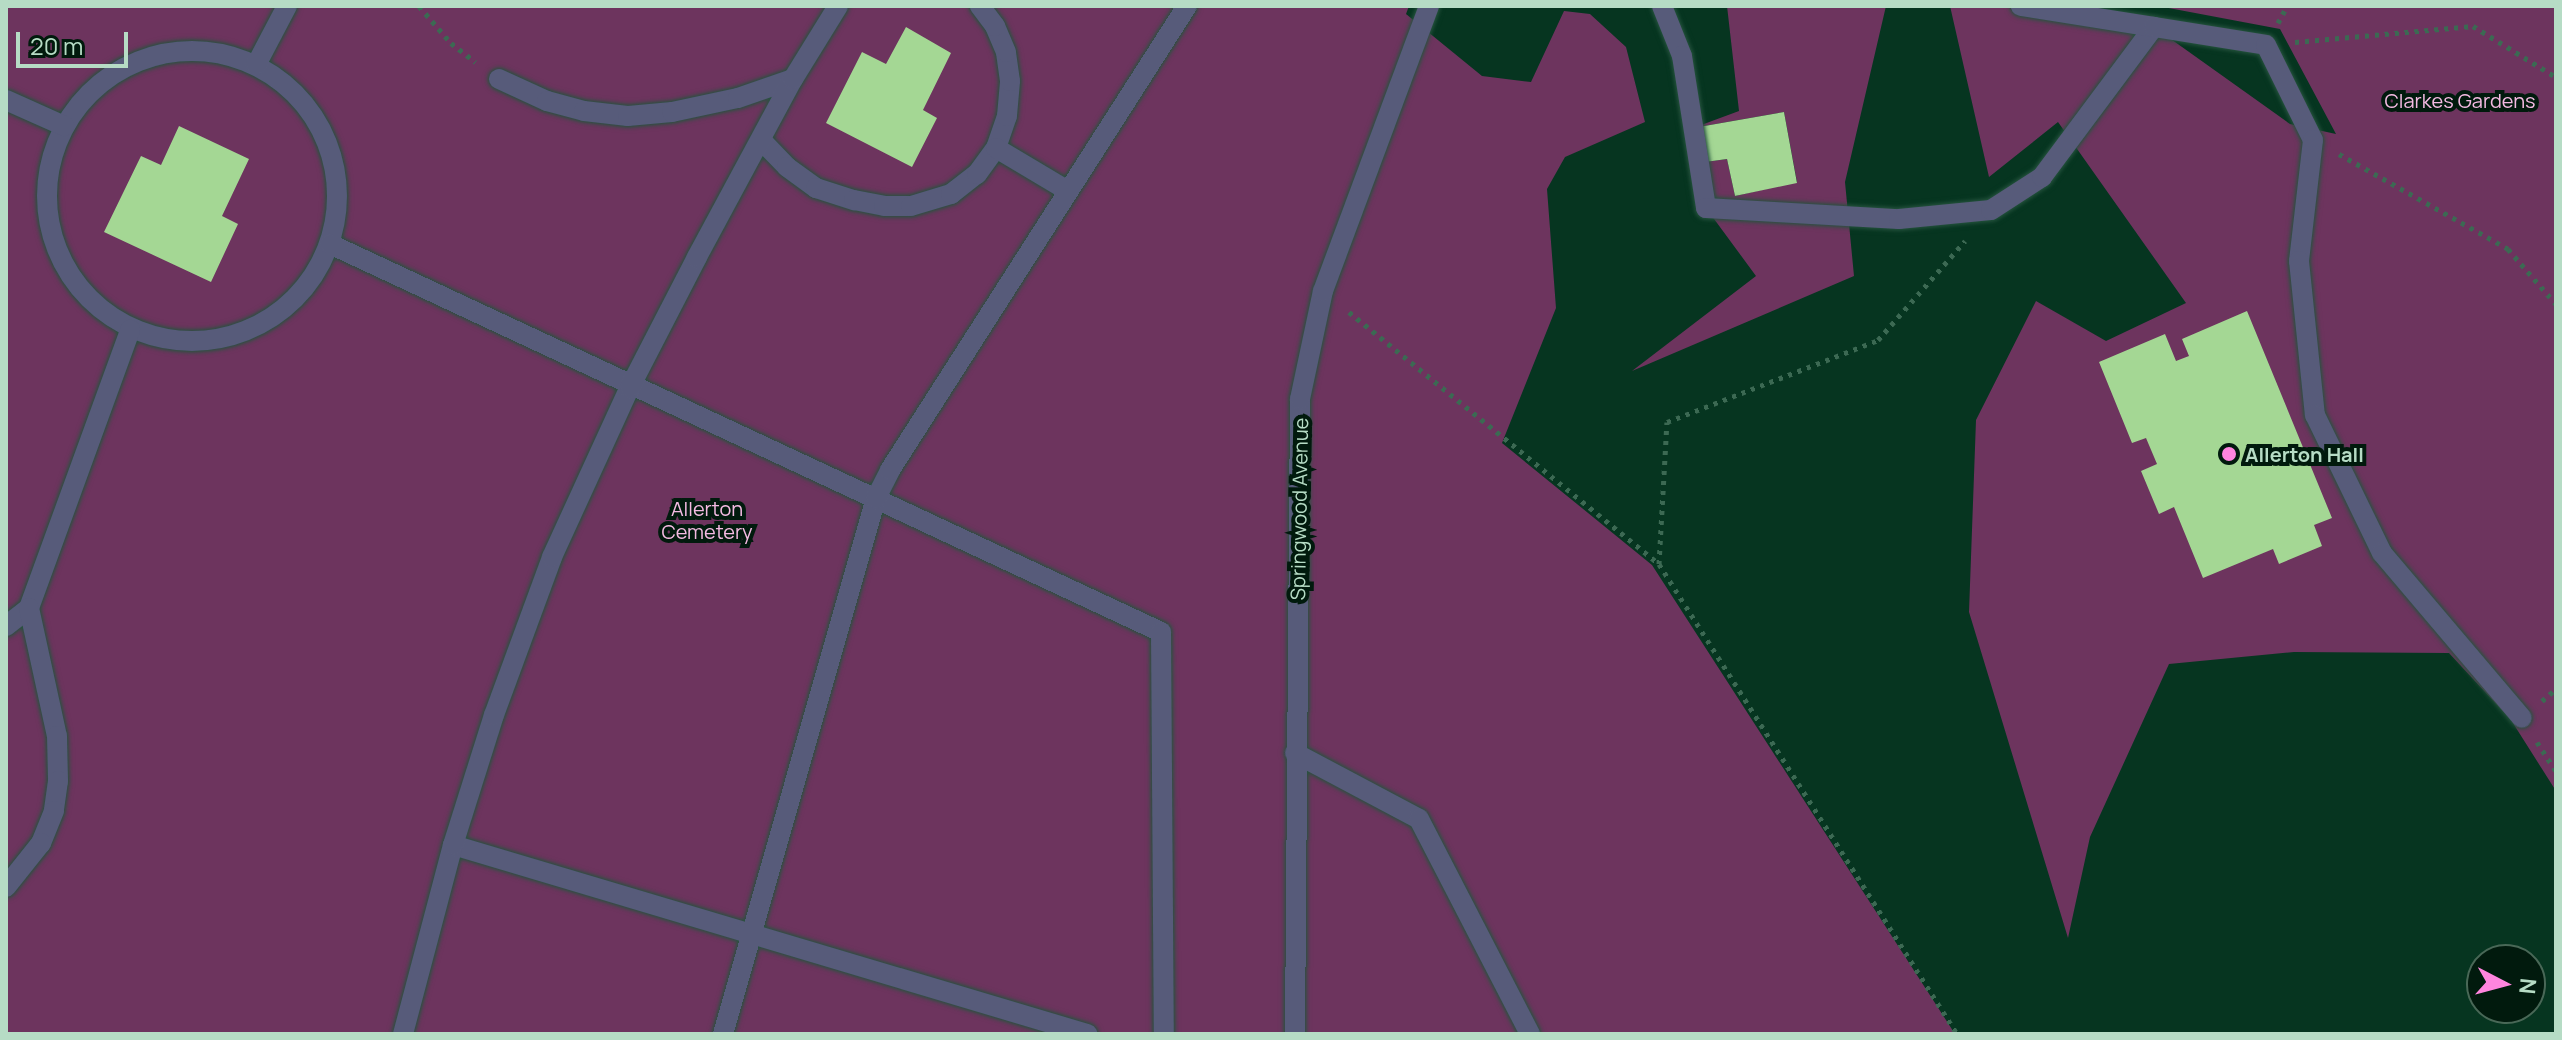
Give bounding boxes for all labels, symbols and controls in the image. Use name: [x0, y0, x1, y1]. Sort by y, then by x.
scale bar: [20, 16, 132, 66]
text: 20 m: [30, 29, 83, 62]
park label: Clarkes Gardens: [2384, 88, 2536, 112]
street label: Springwood Avenue: [1285, 417, 1313, 601]
place label: Allerton Hall: [2245, 442, 2364, 466]
marker: Allerton Hall: [2220, 445, 2238, 463]
park label: Allerton Cemetery: [661, 496, 753, 543]
north arrow: [2466, 944, 2546, 1024]
text: N: [2512, 977, 2544, 996]

